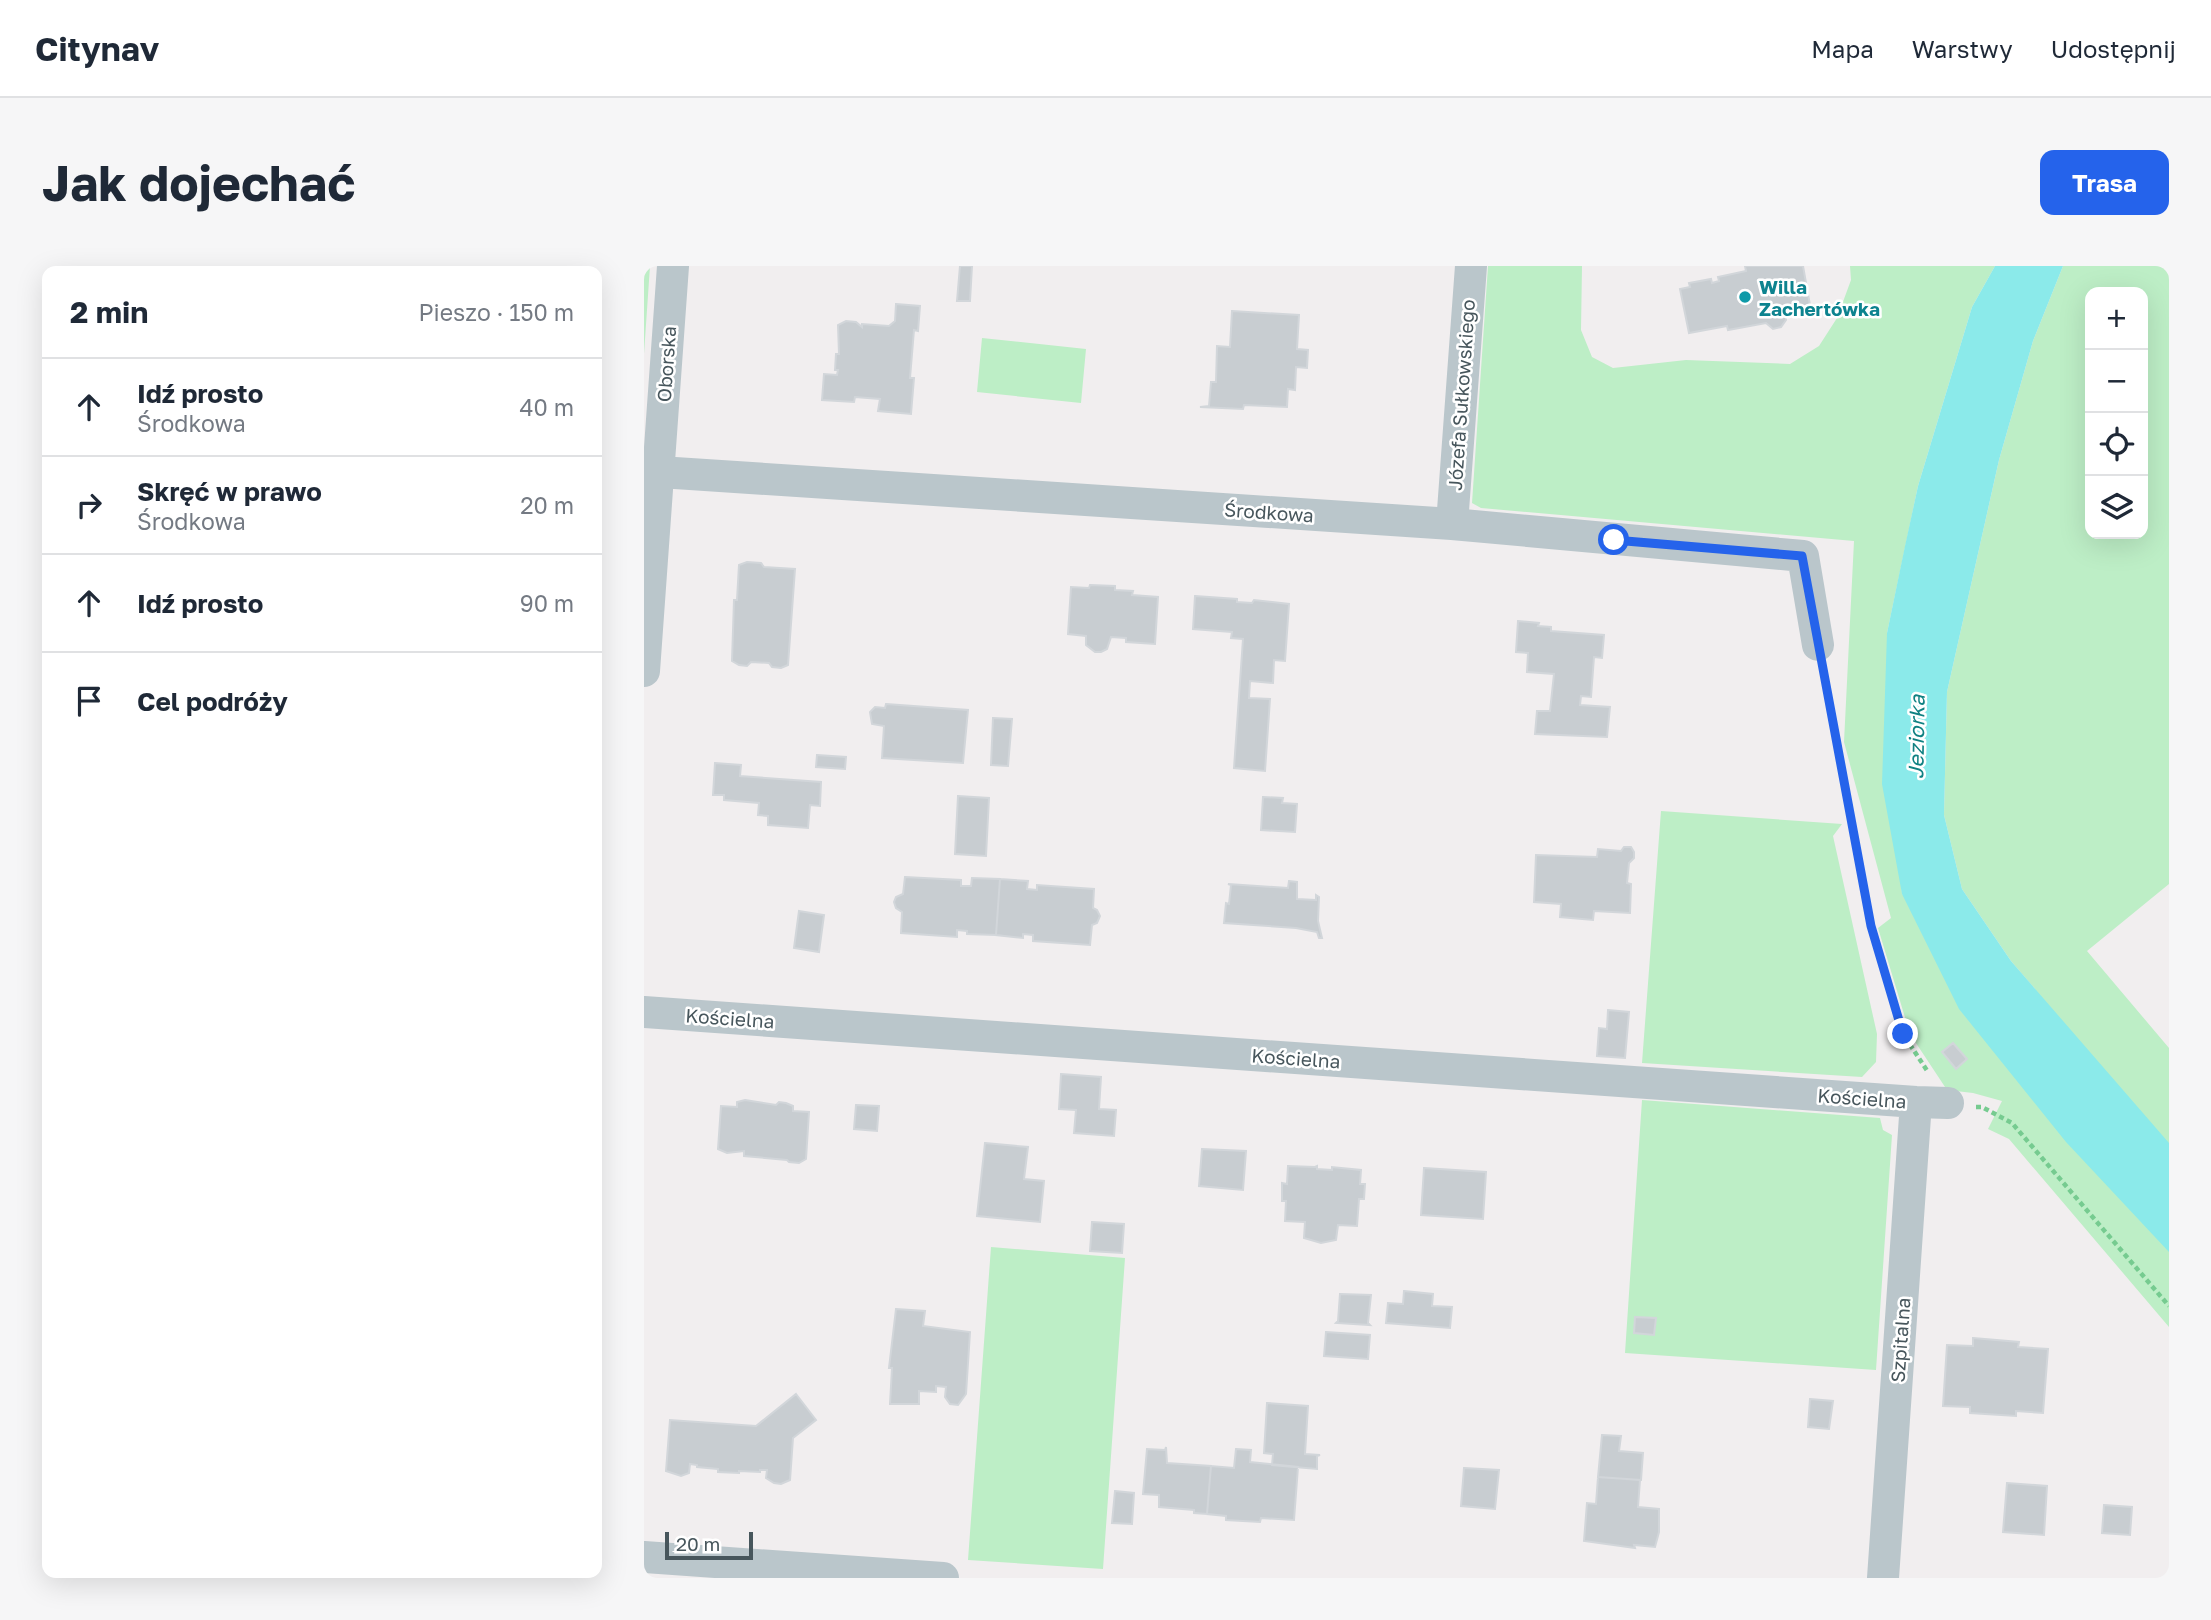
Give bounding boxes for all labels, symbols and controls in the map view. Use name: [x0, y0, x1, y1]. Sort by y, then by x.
text: Citynav: [35, 29, 159, 68]
text: Mapa: [1811, 34, 1874, 63]
text: Warstwy: [1912, 34, 2013, 63]
text: Udostępnij: [2051, 34, 2176, 63]
button: Trasa: [2040, 150, 2169, 215]
text: Jak dojechać: [42, 153, 355, 212]
place label: Willa Zachertówka: [1759, 275, 1880, 320]
map controls: [2085, 287, 2148, 539]
button: +: [2085, 287, 2148, 350]
marker: Willa Zachertówka: [1737, 289, 1753, 305]
text: 2 min: [70, 294, 148, 330]
text: Pieszo · 150 m: [418, 298, 574, 326]
street label: Józefa Sułkowskiego: [1443, 299, 1479, 491]
street label: Oborska: [652, 325, 680, 403]
button: −: [2085, 350, 2148, 413]
text: Idź prosto: [137, 378, 263, 409]
icon: ahead: [70, 388, 108, 426]
text: 40 m: [520, 393, 574, 421]
text: Środkowa: [137, 409, 246, 437]
button: locate: [2085, 413, 2148, 476]
text: Skręć w prawo: [137, 476, 322, 507]
button: layers: [2085, 476, 2148, 539]
icon: right: [70, 486, 108, 524]
text: 20 m: [520, 491, 574, 519]
street label: Środkowa: [1223, 497, 1315, 527]
text: Środkowa: [137, 507, 246, 535]
route start: [1598, 524, 1629, 555]
icon: ahead: [70, 584, 108, 622]
text: Idź prosto: [137, 588, 263, 619]
text: 90 m: [520, 589, 574, 617]
icon: arrive: [70, 682, 108, 720]
text: Cel podróży: [137, 686, 288, 717]
water label: Jeziorka: [1902, 693, 1930, 779]
street label: Kościelna: [685, 1003, 775, 1033]
route end: [1887, 1018, 1918, 1049]
street label: Kościelna: [1251, 1043, 1341, 1073]
street label: Kościelna: [1817, 1083, 1907, 1113]
street label: Szpitalna: [1886, 1297, 1914, 1383]
scale bar: [665, 1529, 752, 1561]
text: 20 m: [676, 1532, 720, 1555]

